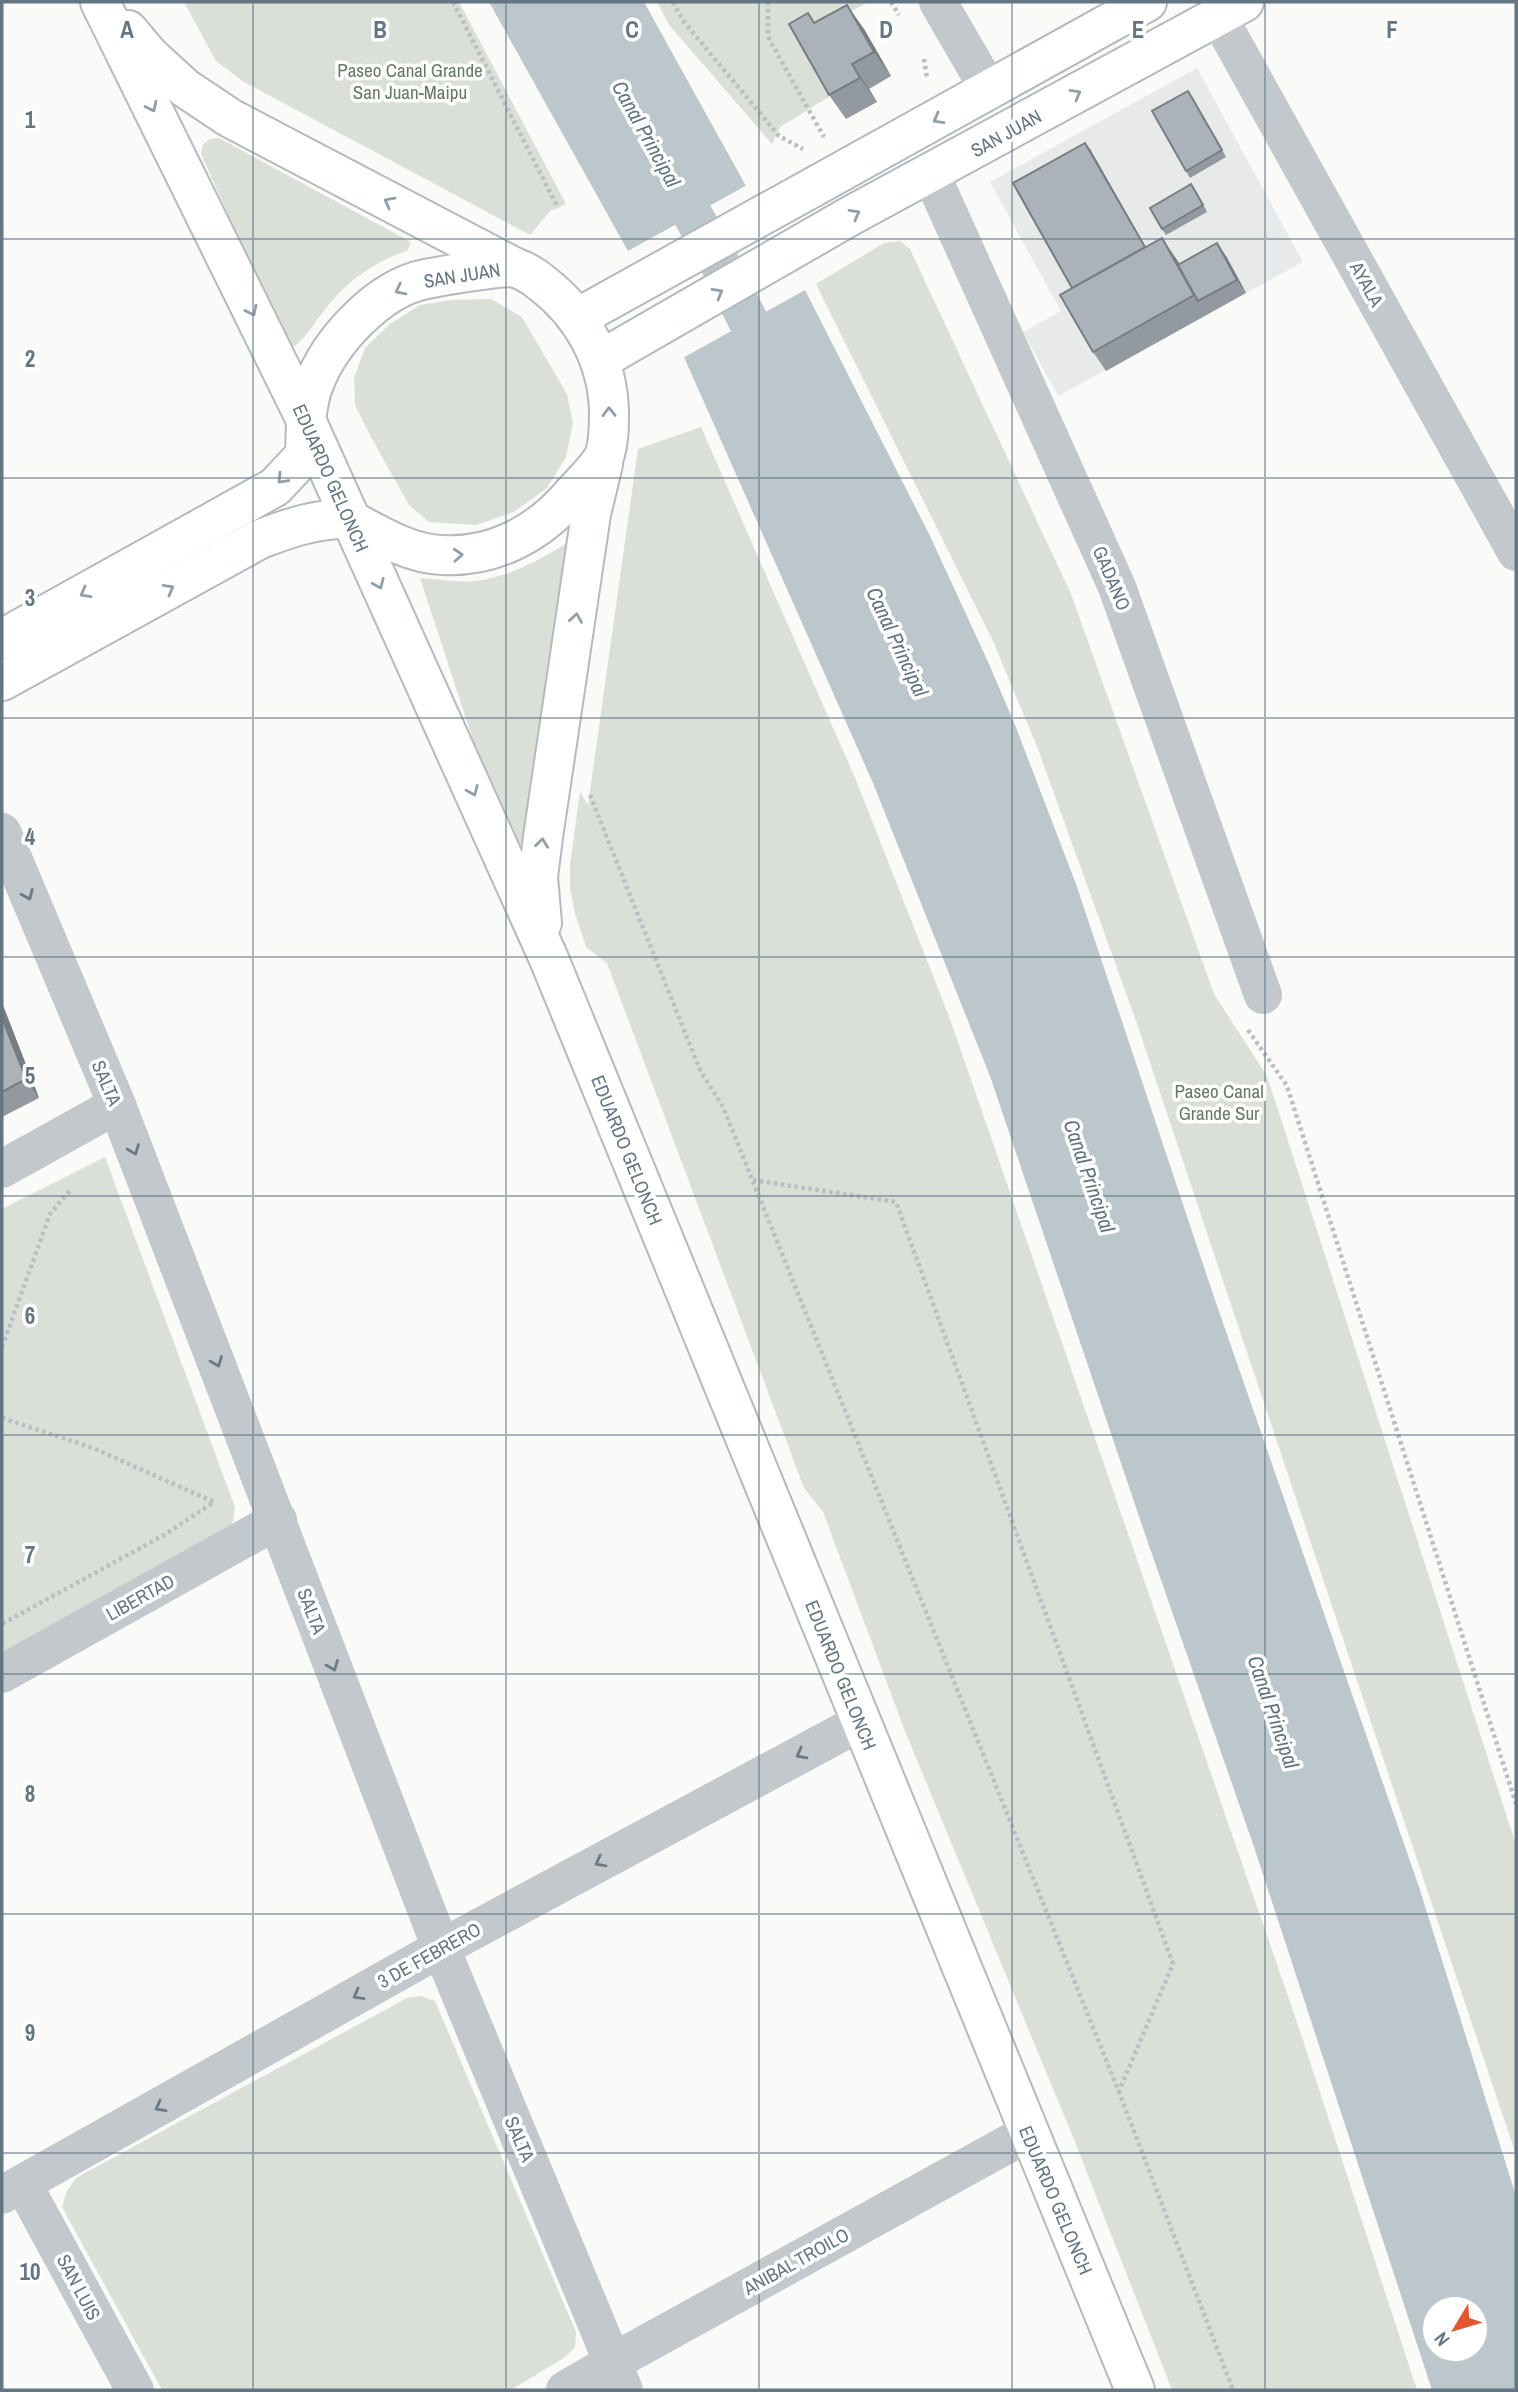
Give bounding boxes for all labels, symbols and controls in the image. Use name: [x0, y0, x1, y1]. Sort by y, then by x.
text: A: [120, 14, 134, 45]
text: B: [373, 14, 387, 45]
text: C: [625, 14, 639, 45]
text: D: [879, 14, 893, 45]
text: E: [1132, 14, 1144, 45]
text: F: [1386, 14, 1398, 45]
park label: Paseo Canal Grande San Juan-Maipu: [337, 57, 483, 105]
water label: Canal Principal: [605, 75, 688, 193]
one-way arrow: [1069, 89, 1082, 102]
one-way arrow: [144, 100, 158, 112]
street label: SAN JUAN: [966, 103, 1046, 163]
text: 1: [25, 104, 36, 135]
one-way arrow: [933, 111, 945, 124]
one-way arrow: [383, 196, 396, 210]
one-way arrow: [848, 209, 860, 222]
street label: SAN JUAN: [422, 256, 502, 294]
street label: AYALA: [1344, 256, 1390, 312]
one-way arrow: [394, 282, 407, 295]
one-way arrow: [710, 288, 723, 301]
one-way arrow: [244, 304, 258, 316]
text: 2: [25, 343, 35, 374]
street label: EDUARDO GELONCH: [287, 400, 375, 556]
one-way arrow: [601, 407, 616, 418]
one-way arrow: [277, 471, 290, 484]
street label: GADANO: [1087, 542, 1137, 614]
one-way arrow: [453, 547, 464, 562]
one-way arrow: [371, 577, 385, 589]
text: 3: [25, 582, 35, 613]
water label: Canal Principal: [859, 582, 936, 702]
one-way arrow: [161, 584, 174, 597]
one-way arrow: [80, 585, 92, 598]
one-way arrow: [568, 612, 583, 624]
one-way arrow: [465, 784, 479, 797]
text: 4: [25, 821, 36, 852]
one-way arrow: [535, 837, 550, 849]
one-way arrow: [20, 888, 34, 900]
street label: SALTA: [86, 1056, 128, 1110]
text: 5: [25, 1060, 35, 1091]
street label: EDUARDO GELONCH: [585, 1071, 669, 1229]
park label: Paseo Canal Grande Sur: [1174, 1078, 1264, 1126]
water label: Canal Principal: [1057, 1115, 1123, 1237]
one-way arrow: [126, 1144, 140, 1156]
text: 6: [25, 1300, 35, 1331]
one-way arrow: [208, 1356, 222, 1368]
text: 7: [25, 1539, 35, 1570]
street label: LIBERTAD: [101, 1567, 179, 1627]
street label: SALTA: [291, 1584, 333, 1638]
street label: EDUARDO GELONCH: [799, 1596, 883, 1754]
water label: Canal Principal: [1241, 1651, 1307, 1773]
one-way arrow: [325, 1660, 339, 1672]
one-way arrow: [795, 1746, 808, 1759]
text: 8: [25, 1778, 35, 1809]
one-way arrow: [595, 1854, 607, 1867]
street label: 3 DE FEBRERO: [373, 1916, 485, 1994]
one-way arrow: [352, 1987, 365, 2000]
text: 9: [25, 2017, 35, 2048]
one-way arrow: [154, 2099, 167, 2112]
street label: SALTA: [499, 2112, 541, 2166]
street label: EDUARDO GELONCH: [1013, 2122, 1099, 2278]
street label: ANIBAL TROILO: [738, 2221, 853, 2301]
street label: SAN LUIS: [51, 2250, 107, 2324]
text: 10: [20, 2256, 40, 2287]
north arrow: [1420, 2294, 1490, 2364]
text: N: [1428, 2327, 1455, 2352]

